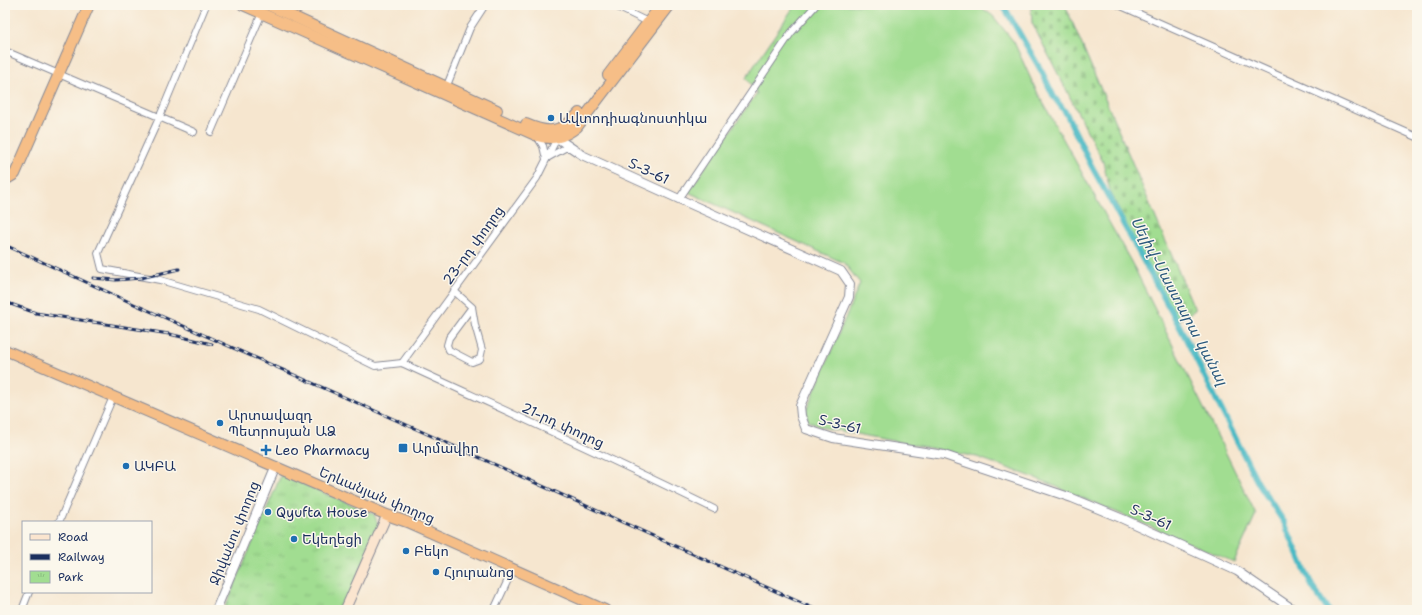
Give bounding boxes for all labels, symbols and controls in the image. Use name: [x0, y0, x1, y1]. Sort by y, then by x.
place label: Ավտոդիագնոստիկա: [559, 109, 707, 127]
marker: Ավտոդիագնոստիկա: [546, 113, 556, 123]
street label: Տ-3-61: [626, 154, 672, 188]
street label: 23-րդ փողոց: [438, 202, 508, 288]
water label: Սելիվ֊Մաստարա կանալ: [1126, 213, 1232, 390]
street label: 21-րդ փողոց: [519, 398, 607, 452]
place label: Արտավազդ Պետրոսյան ԱՁ: [228, 406, 336, 440]
street label: Տ-3-61: [817, 410, 863, 438]
marker: Արտավազդ Պետրոսյան ԱՁ: [215, 418, 225, 428]
place label: Արմավիր: [412, 439, 479, 457]
place label: Leo Pharmacy: [275, 441, 370, 459]
marker: Արմավիր: [397, 442, 409, 454]
marker: Leo Pharmacy: [260, 444, 272, 456]
place label: ԱԿԲԱ: [134, 457, 176, 475]
marker: ԱԿԲԱ: [121, 461, 131, 471]
street label: Երևանյան փողոց: [316, 462, 438, 528]
street label: Ջիվանու փողոց: [205, 478, 263, 588]
street label: Տ-3-61: [1128, 500, 1174, 534]
place label: Qyufta House: [276, 503, 368, 521]
marker: Qyufta House: [263, 507, 273, 517]
legend: [22, 521, 152, 593]
text: Road: [58, 529, 89, 545]
place label: Եկեղեցի: [302, 530, 362, 548]
marker: Եկեղեցի: [289, 534, 299, 544]
place label: Բեկո: [414, 542, 449, 560]
marker: Բեկո: [401, 546, 411, 556]
text: Railway: [58, 549, 105, 565]
place label: Հյուրանոց: [444, 563, 514, 581]
marker: Հյուրանոց: [431, 567, 441, 577]
text: Park: [58, 569, 84, 585]

